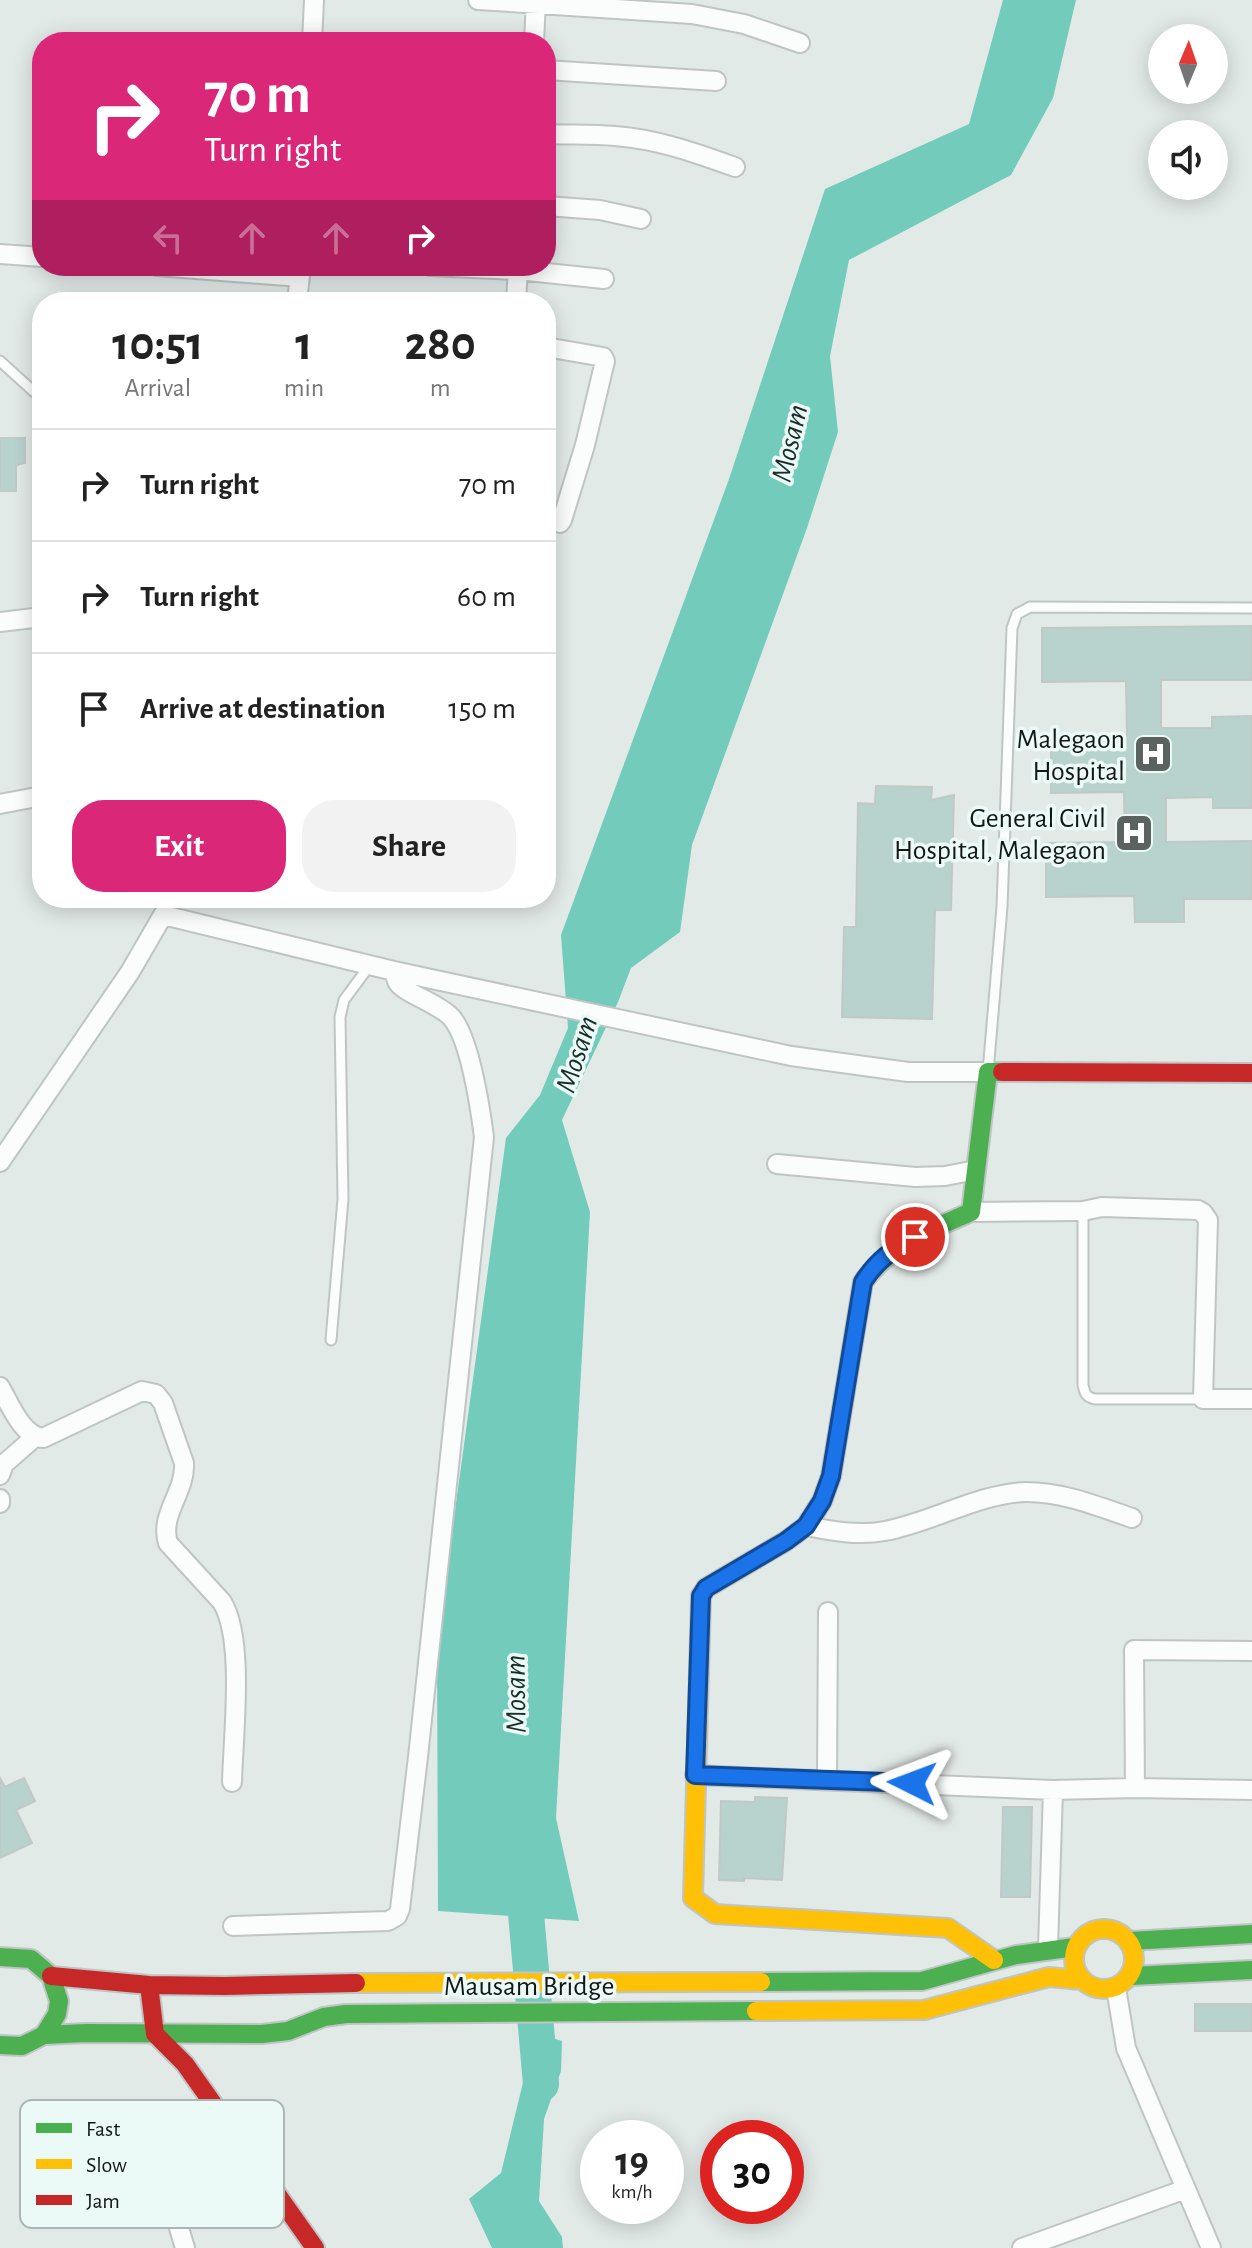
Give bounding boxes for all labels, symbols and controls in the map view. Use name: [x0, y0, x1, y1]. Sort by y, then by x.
north arrow: [1148, 24, 1228, 104]
map controls: [1148, 24, 1228, 200]
icon: right: [72, 64, 176, 168]
text: 70 m: [204, 67, 311, 123]
button: sound: [1148, 120, 1228, 200]
text: Turn right: [204, 132, 341, 168]
icon: left: [146, 216, 190, 260]
icon: ahead: [230, 216, 274, 260]
icon: ahead: [314, 216, 358, 260]
icon: right: [398, 216, 442, 260]
text: 10:51: [112, 321, 204, 369]
text: 1: [295, 321, 313, 369]
text: 280: [404, 321, 476, 369]
text: Arrival: [124, 375, 191, 401]
text: min: [284, 375, 324, 401]
text: m: [430, 375, 451, 401]
water label: Mosam: [767, 402, 813, 485]
icon: right: [72, 463, 116, 507]
text: Turn right: [140, 470, 259, 500]
text: 70 m: [459, 470, 516, 500]
icon: right: [72, 575, 116, 619]
text: Turn right: [140, 582, 259, 612]
text: 60 m: [457, 582, 516, 612]
icon: arrive: [72, 687, 116, 731]
text: Arrive at destination: [140, 694, 386, 724]
text: 150 m: [448, 694, 516, 724]
place label: Malegaon Hospital: [1017, 726, 1125, 786]
hospital icon: Malegaon Hospital: [1132, 733, 1174, 775]
button: Exit: [72, 800, 286, 892]
button: Share: [302, 800, 516, 892]
place label: General Civil Hospital, Malegaon: [894, 805, 1106, 865]
hospital icon: General Civil Hospital, Malegaon: [1113, 812, 1155, 854]
water label: Mosam: [551, 1012, 603, 1096]
pin: [881, 1203, 949, 1271]
icon: arrive: [893, 1215, 937, 1259]
water label: Mosam: [500, 1654, 532, 1733]
position arrow: [870, 1741, 954, 1825]
street label: Mausam Bridge: [444, 1973, 614, 2001]
legend: [20, 2100, 284, 2228]
text: Fast: [86, 2118, 120, 2140]
speed limit sign: 30: [700, 2120, 804, 2224]
text: 19: [615, 2142, 649, 2182]
text: Slow: [86, 2154, 127, 2176]
text: km/h: [611, 2182, 653, 2202]
text: Jam: [86, 2190, 120, 2212]

